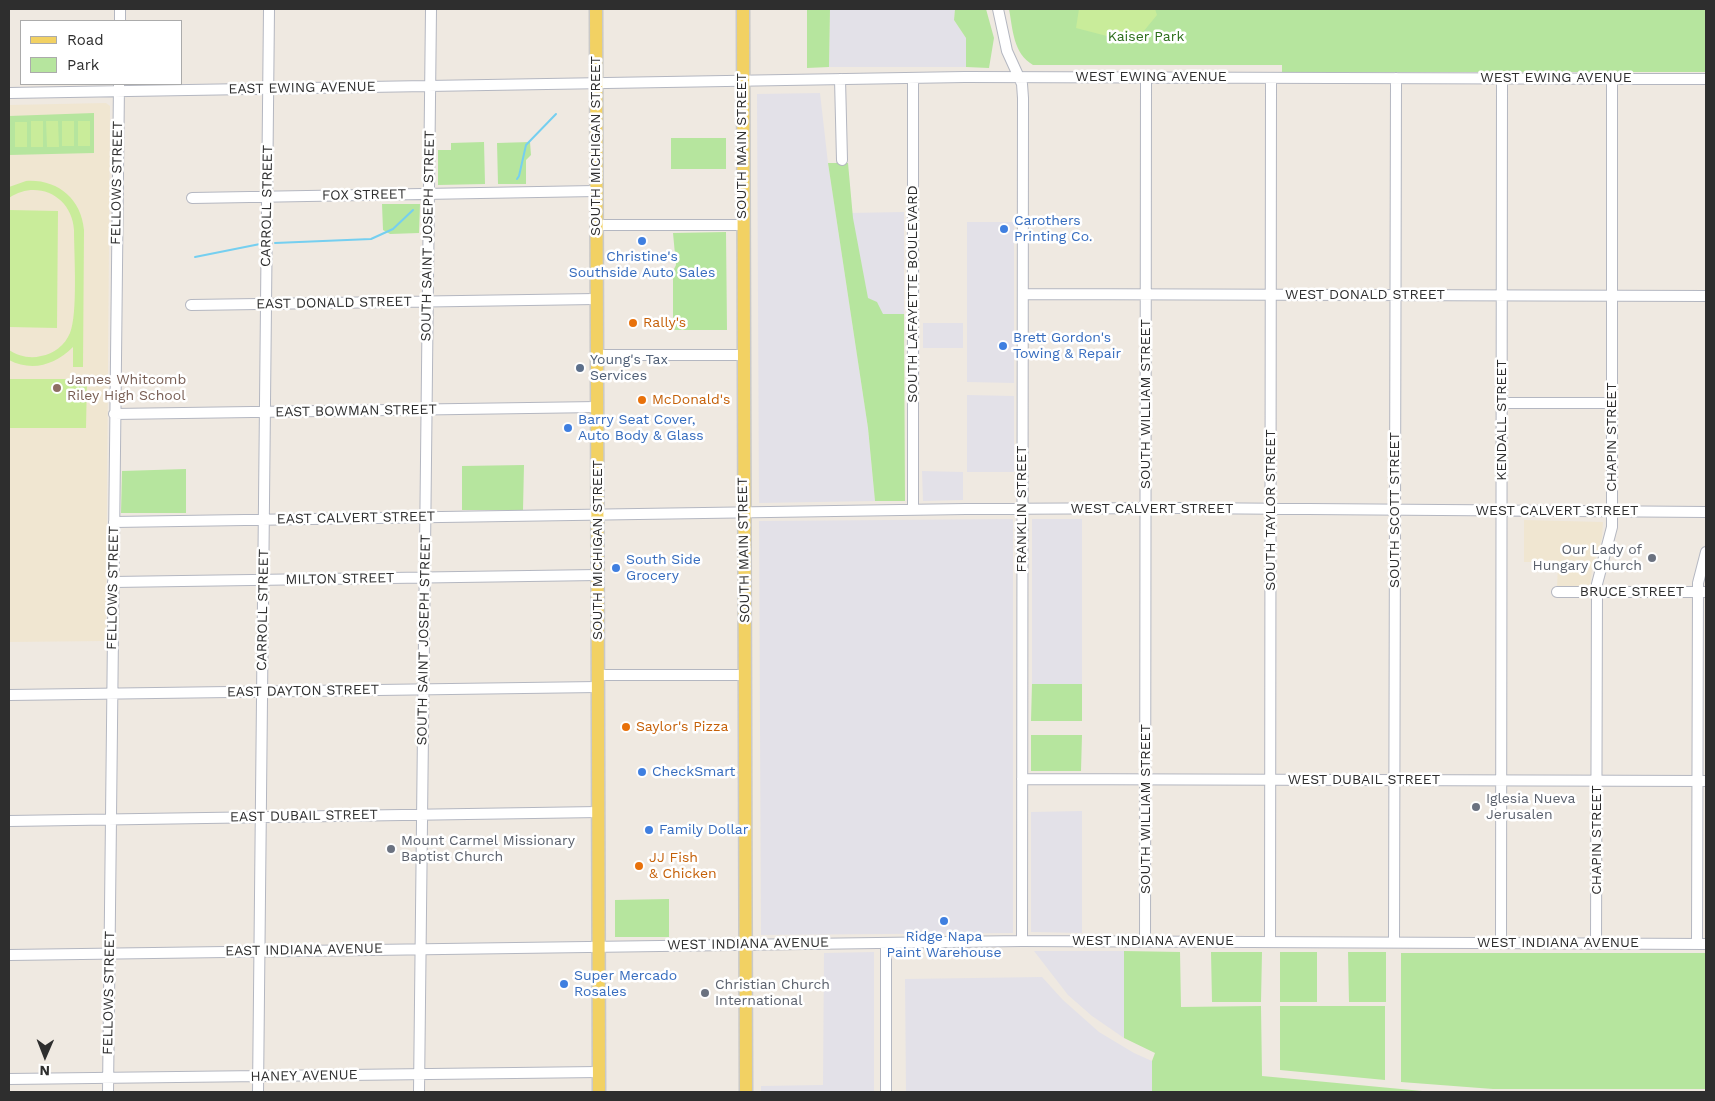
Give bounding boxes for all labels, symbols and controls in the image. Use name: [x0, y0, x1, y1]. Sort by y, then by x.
legend: [20, 20, 182, 85]
park label: Kaiser Park: [1108, 29, 1184, 45]
text: Road: [67, 31, 104, 49]
text: Park: [67, 56, 99, 74]
street label: SOUTH MICHIGAN STREET: [588, 56, 604, 236]
street label: WEST EWING AVENUE: [1075, 69, 1227, 85]
street label: WEST EWING AVENUE: [1480, 70, 1632, 86]
street label: SOUTH MAIN STREET: [734, 73, 750, 219]
street label: EAST EWING AVENUE: [228, 78, 376, 98]
street label: FELLOWS STREET: [108, 121, 126, 245]
street label: SOUTH SAINT JOSEPH STREET: [418, 130, 438, 342]
street label: CARROLL STREET: [258, 145, 276, 267]
street label: SOUTH LAFAYETTE BOULEVARD: [905, 185, 921, 403]
street label: FOX STREET: [322, 186, 406, 204]
place label: Carothers Printing Co.: [1014, 213, 1092, 246]
marker: Carothers Printing Co.: [998, 223, 1010, 235]
marker: Christine's Southside Auto Sales: [636, 235, 648, 247]
place label: Christine's Southside Auto Sales: [569, 249, 715, 282]
street label: WEST DONALD STREET: [1285, 287, 1445, 303]
street label: EAST DONALD STREET: [256, 293, 412, 313]
place label: Rally's: [643, 315, 686, 331]
marker: Rally's: [627, 317, 639, 329]
street label: SOUTH WILLIAM STREET: [1138, 319, 1154, 489]
place label: Brett Gordon's Towing & Repair: [1013, 330, 1121, 362]
marker: Brett Gordon's Towing & Repair: [997, 340, 1009, 352]
place label: Young's Tax Services: [590, 352, 668, 384]
street label: KENDALL STREET: [1494, 359, 1510, 481]
marker: Young's Tax Services: [574, 362, 586, 374]
place label: James Whitcomb Riley High School: [67, 372, 186, 404]
marker: James Whitcomb Riley High School: [51, 382, 63, 394]
street label: CHAPIN STREET: [1604, 382, 1620, 492]
place label: McDonald's: [652, 392, 730, 408]
marker: McDonald's: [636, 394, 648, 406]
street label: EAST BOWMAN STREET: [275, 401, 437, 421]
place label: Barry Seat Cover, Auto Body & Glass: [578, 412, 704, 444]
marker: Barry Seat Cover, Auto Body & Glass: [562, 422, 574, 434]
street label: SOUTH TAYLOR STREET: [1263, 429, 1279, 591]
street label: SOUTH SCOTT STREET: [1387, 432, 1403, 588]
street label: FRANKLIN STREET: [1014, 446, 1030, 572]
street label: SOUTH MICHIGAN STREET: [590, 460, 606, 640]
street label: SOUTH MAIN STREET: [734, 477, 754, 623]
street label: WEST CALVERT STREET: [1071, 501, 1233, 517]
street label: WEST CALVERT STREET: [1476, 503, 1638, 519]
street label: EAST CALVERT STREET: [277, 508, 435, 528]
street label: FELLOWS STREET: [104, 526, 122, 650]
street label: SOUTH SAINT JOSEPH STREET: [414, 534, 434, 746]
place label: Our Lady of Hungary Church: [1533, 542, 1642, 574]
street label: CARROLL STREET: [254, 549, 272, 671]
place label: South Side Grocery: [626, 552, 701, 584]
marker: Our Lady of Hungary Church: [1646, 552, 1658, 564]
marker: South Side Grocery: [610, 562, 622, 574]
street label: MILTON STREET: [285, 570, 395, 588]
street label: BRUCE STREET: [1580, 584, 1684, 600]
street label: EAST DAYTON STREET: [227, 681, 379, 701]
place label: Saylor's Pizza: [636, 719, 728, 735]
marker: Saylor's Pizza: [620, 721, 632, 733]
street label: SOUTH WILLIAM STREET: [1138, 724, 1154, 894]
place label: CheckSmart: [652, 764, 735, 780]
marker: CheckSmart: [636, 766, 648, 778]
street label: WEST DUBAIL STREET: [1288, 772, 1440, 788]
street label: CHAPIN STREET: [1589, 785, 1605, 895]
place label: Iglesia Nueva Jerusalen: [1486, 791, 1575, 824]
marker: Iglesia Nueva Jerusalen: [1470, 801, 1482, 813]
street label: EAST DUBAIL STREET: [230, 806, 378, 826]
place label: Family Dollar: [659, 822, 748, 838]
marker: Family Dollar: [643, 824, 655, 836]
place label: Mount Carmel Missionary Baptist Church: [401, 833, 575, 866]
marker: Mount Carmel Missionary Baptist Church: [385, 843, 397, 855]
place label: JJ Fish & Chicken: [649, 850, 717, 882]
marker: JJ Fish & Chicken: [633, 860, 645, 872]
marker: Ridge Napa Paint Warehouse: [938, 915, 950, 927]
place label: Ridge Napa Paint Warehouse: [887, 929, 1001, 962]
street label: FELLOWS STREET: [100, 931, 118, 1055]
street label: WEST INDIANA AVENUE: [1072, 933, 1234, 949]
street label: WEST INDIANA AVENUE: [667, 934, 829, 954]
street label: WEST INDIANA AVENUE: [1477, 935, 1639, 951]
street label: EAST INDIANA AVENUE: [225, 940, 383, 960]
place label: Super Mercado Rosales: [574, 968, 677, 1000]
place label: Christian Church International: [715, 977, 830, 1010]
marker: Super Mercado Rosales: [558, 978, 570, 990]
marker: Christian Church International: [699, 987, 711, 999]
north arrow: [20, 1031, 70, 1081]
text: N: [39, 1063, 50, 1079]
street label: HANEY AVENUE: [250, 1067, 358, 1085]

